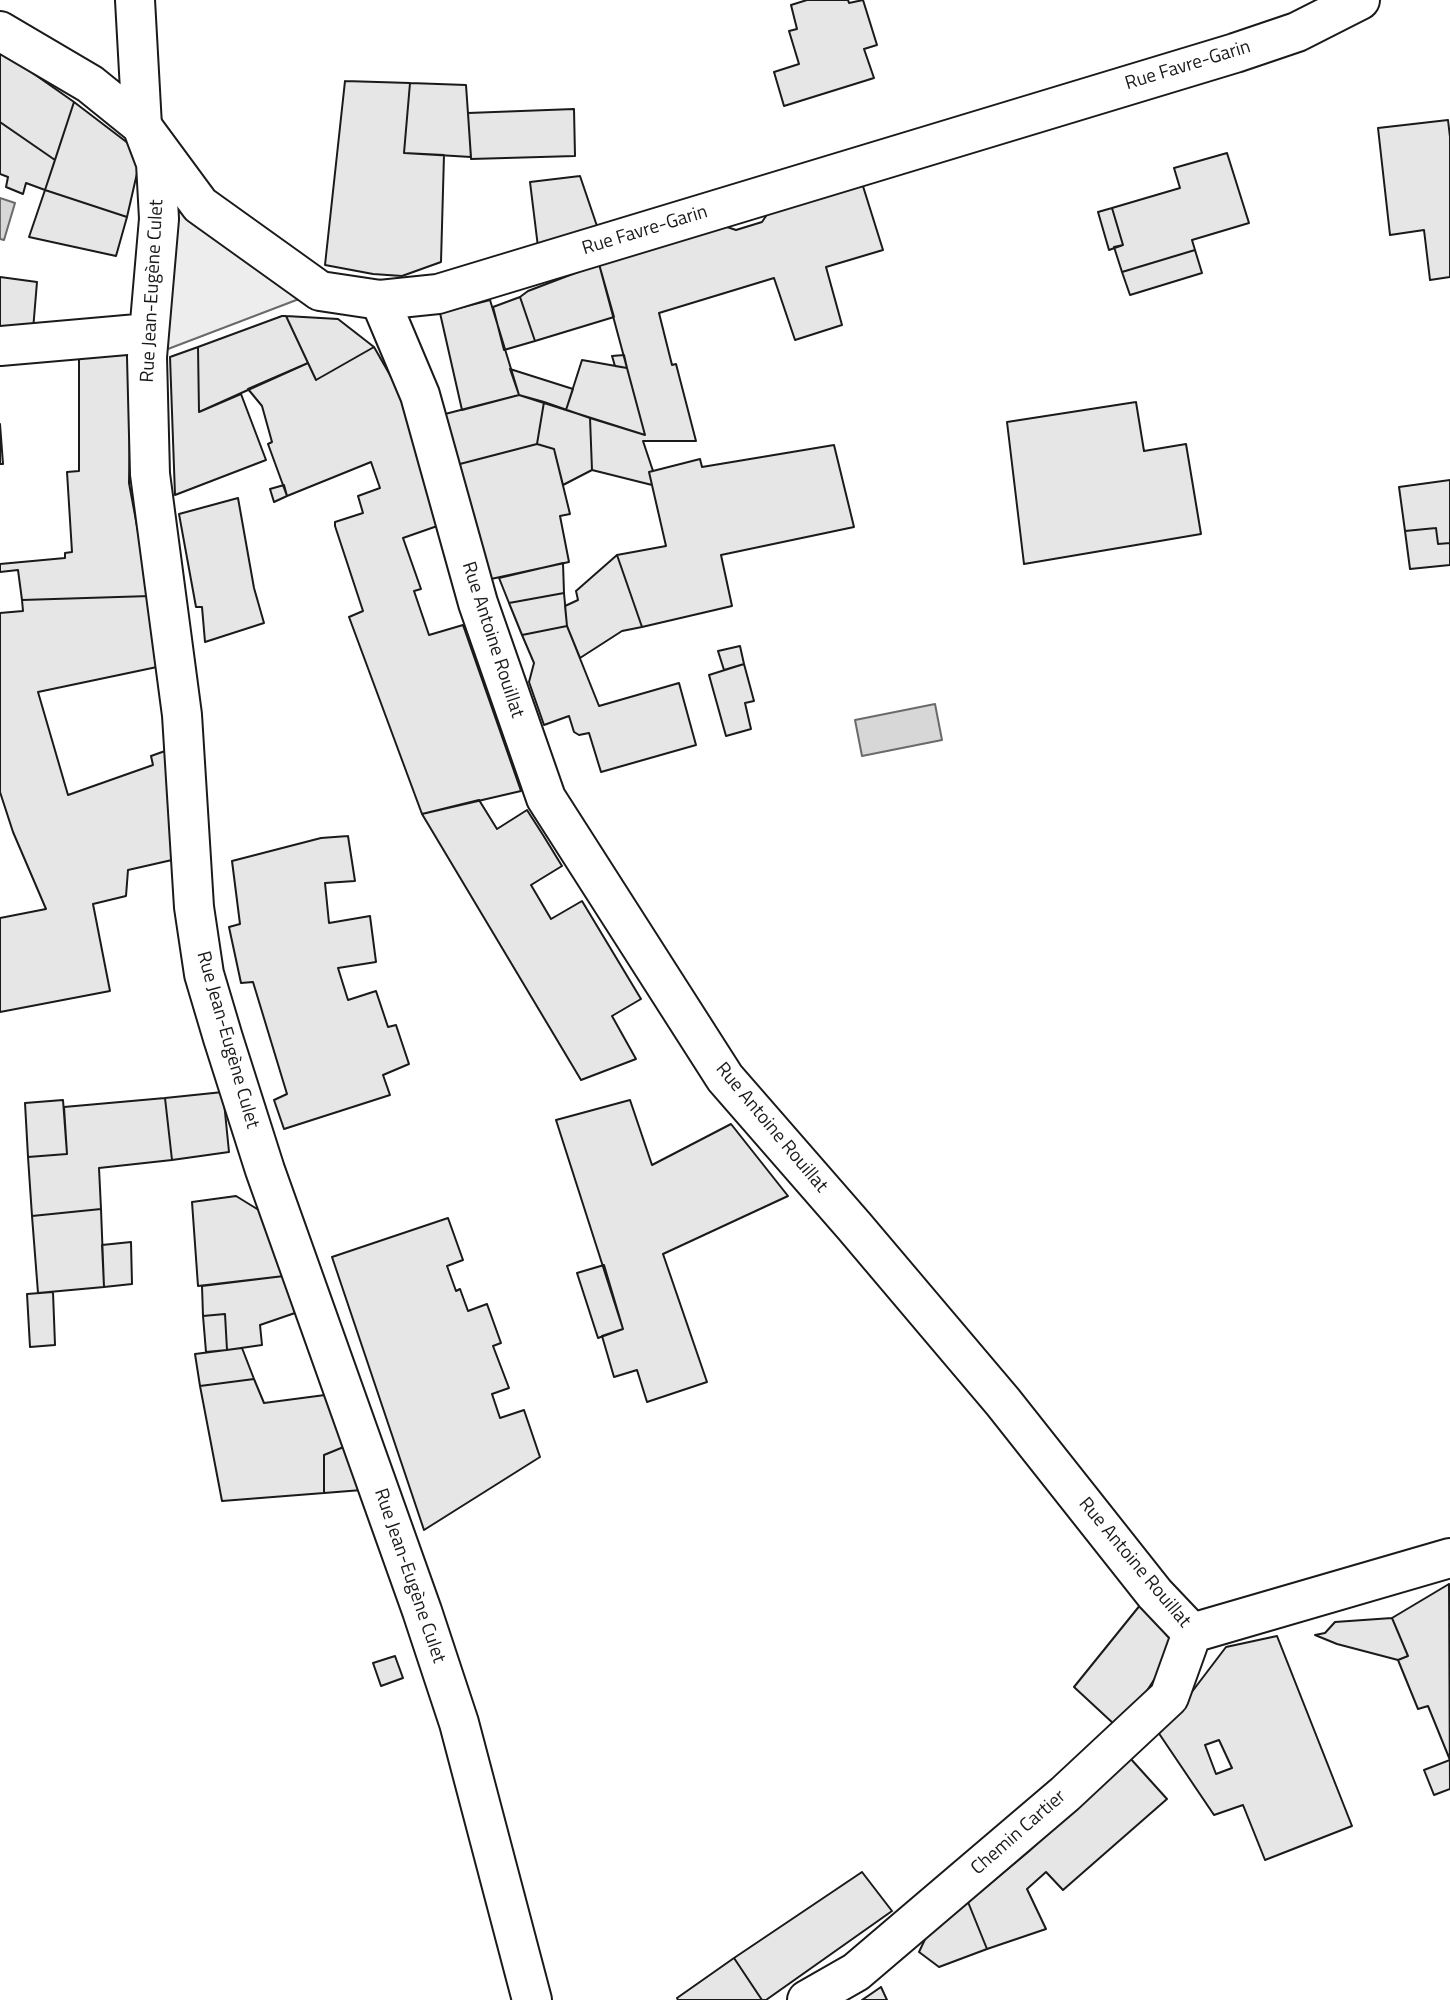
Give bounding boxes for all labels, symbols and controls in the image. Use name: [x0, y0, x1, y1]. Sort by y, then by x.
street label: Rue Favre-Garin: [1123, 36, 1253, 96]
street label: Rue Jean-Eugène Culet: [137, 199, 169, 383]
street label: Rue Favre-Garin: [580, 201, 710, 261]
street label: Rue Antoine Rouillat: [456, 559, 528, 721]
street label: Rue Jean-Eugène Culet: [191, 949, 263, 1131]
street label: Rue Antoine Rouillat: [710, 1058, 832, 1198]
street label: Rue Jean-Eugène Culet: [368, 1486, 450, 1666]
street label: Rue Antoine Rouillat: [1073, 1493, 1195, 1633]
street label: Chemin Cartier: [967, 1786, 1071, 1880]

